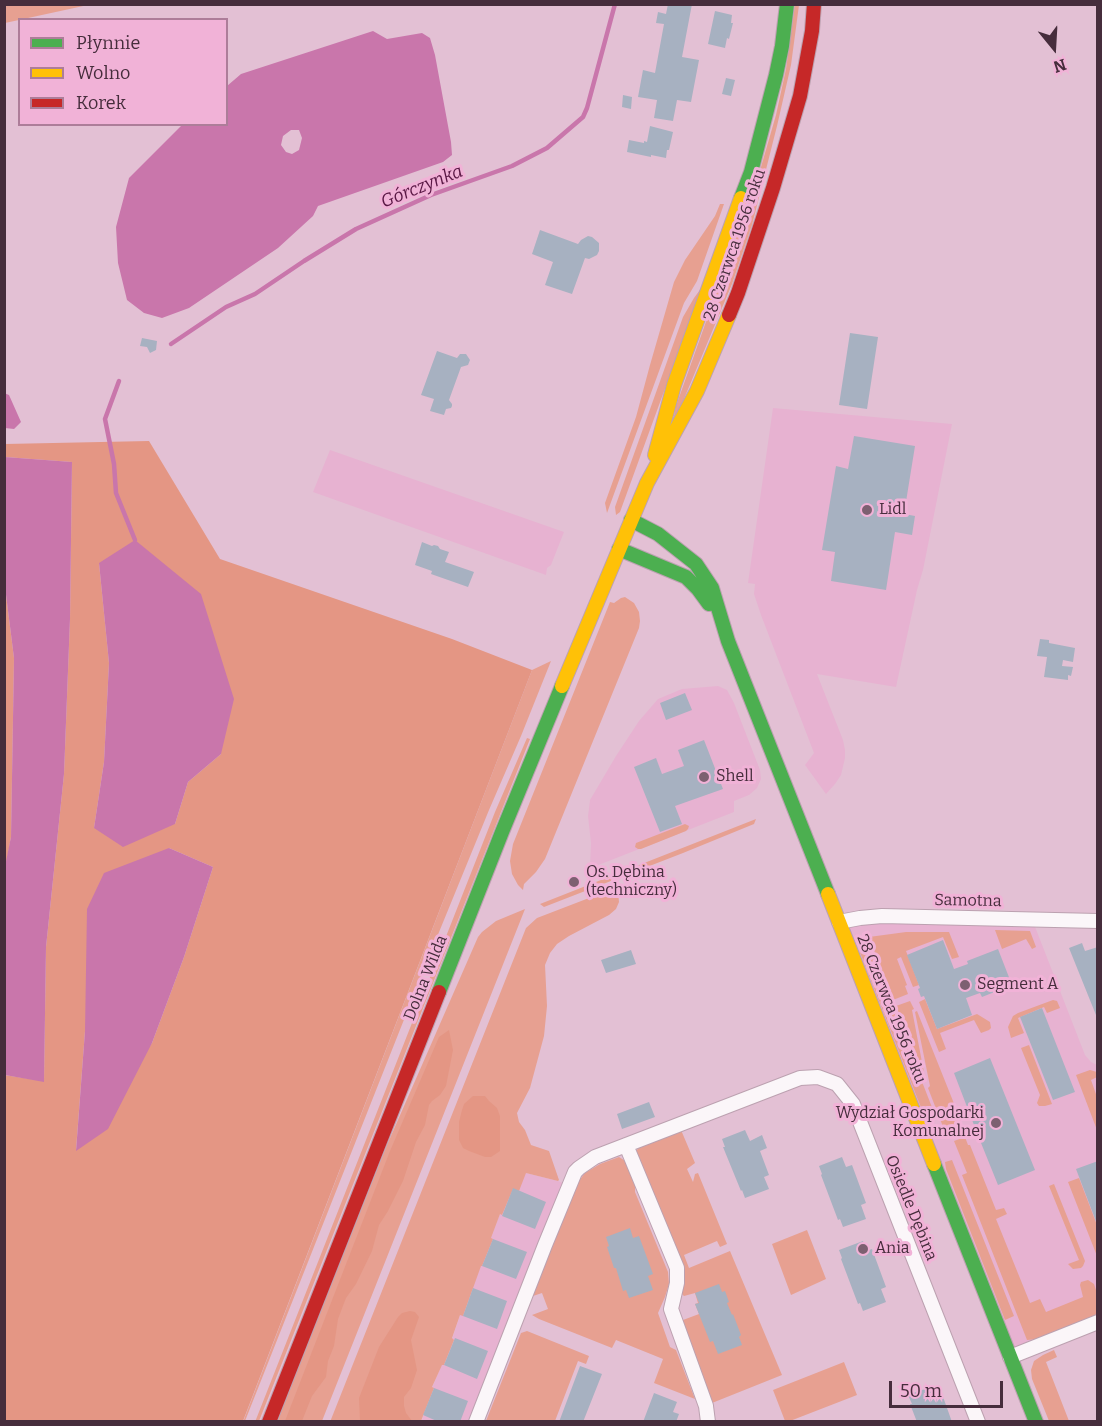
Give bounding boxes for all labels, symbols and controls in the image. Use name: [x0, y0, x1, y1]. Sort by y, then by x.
legend: [18, 18, 228, 126]
north arrow: [1024, 18, 1084, 78]
text: Płynnie: [76, 32, 140, 54]
text: N: [1051, 55, 1069, 77]
text: Wolno: [76, 62, 130, 84]
text: Korek: [76, 92, 126, 114]
water label: Górczynka: [378, 161, 466, 213]
street label: 28 Czerwca 1956 roku: [700, 167, 770, 323]
place label: Lidl: [879, 500, 906, 520]
marker: Lidl: [860, 503, 874, 517]
place label: Shell: [716, 767, 754, 787]
marker: Shell: [697, 770, 711, 784]
place label: Os. Dębina (techniczny): [586, 863, 677, 901]
marker: Os. Dębina (techniczny): [567, 875, 581, 889]
street label: Samotna: [934, 891, 1002, 911]
street label: 28 Czerwca 1956 roku: [852, 932, 930, 1086]
street label: Dolna Wilda: [400, 933, 452, 1023]
place label: Segment A: [977, 975, 1058, 995]
marker: Segment A: [958, 978, 972, 992]
place label: Wydział Gospodarki Komunalnej: [836, 1104, 984, 1142]
marker: Wydział Gospodarki Komunalnej: [989, 1116, 1003, 1130]
street label: Osiedle Dębina: [881, 1152, 941, 1264]
place label: Ania: [875, 1239, 909, 1259]
marker: Ania: [856, 1242, 870, 1256]
scale bar: [892, 1369, 1006, 1407]
text: 50 m: [900, 1380, 942, 1402]

